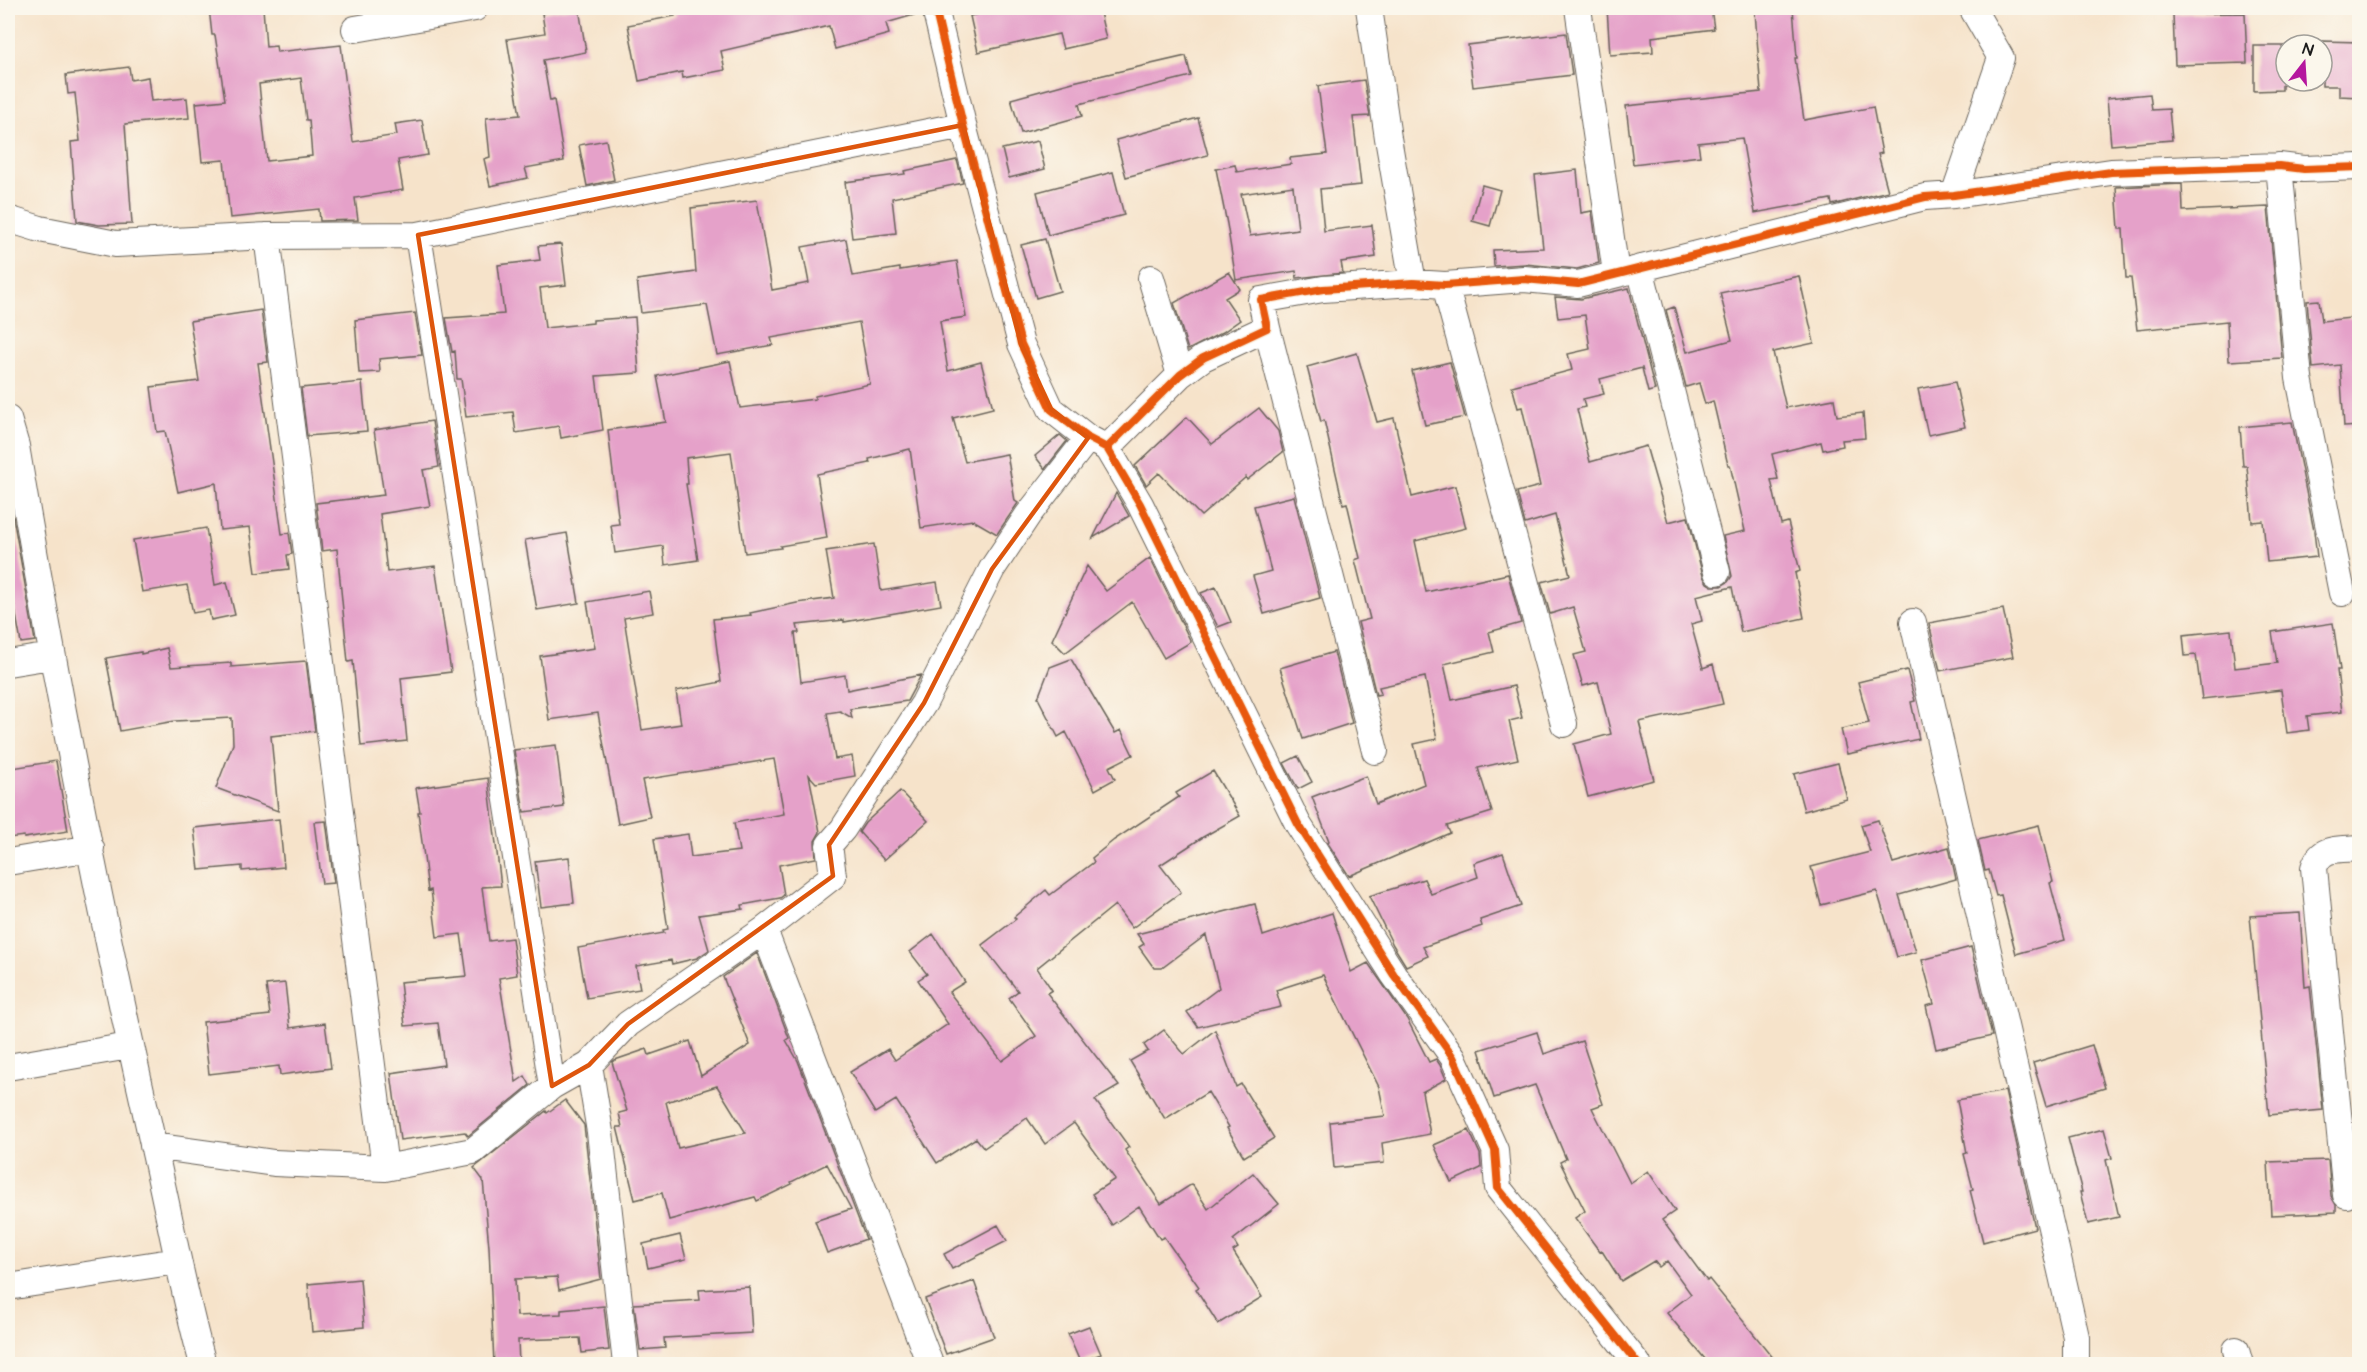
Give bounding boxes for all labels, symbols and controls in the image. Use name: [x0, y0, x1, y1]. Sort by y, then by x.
north arrow: [2274, 33, 2334, 93]
text: N: [2300, 38, 2316, 62]

